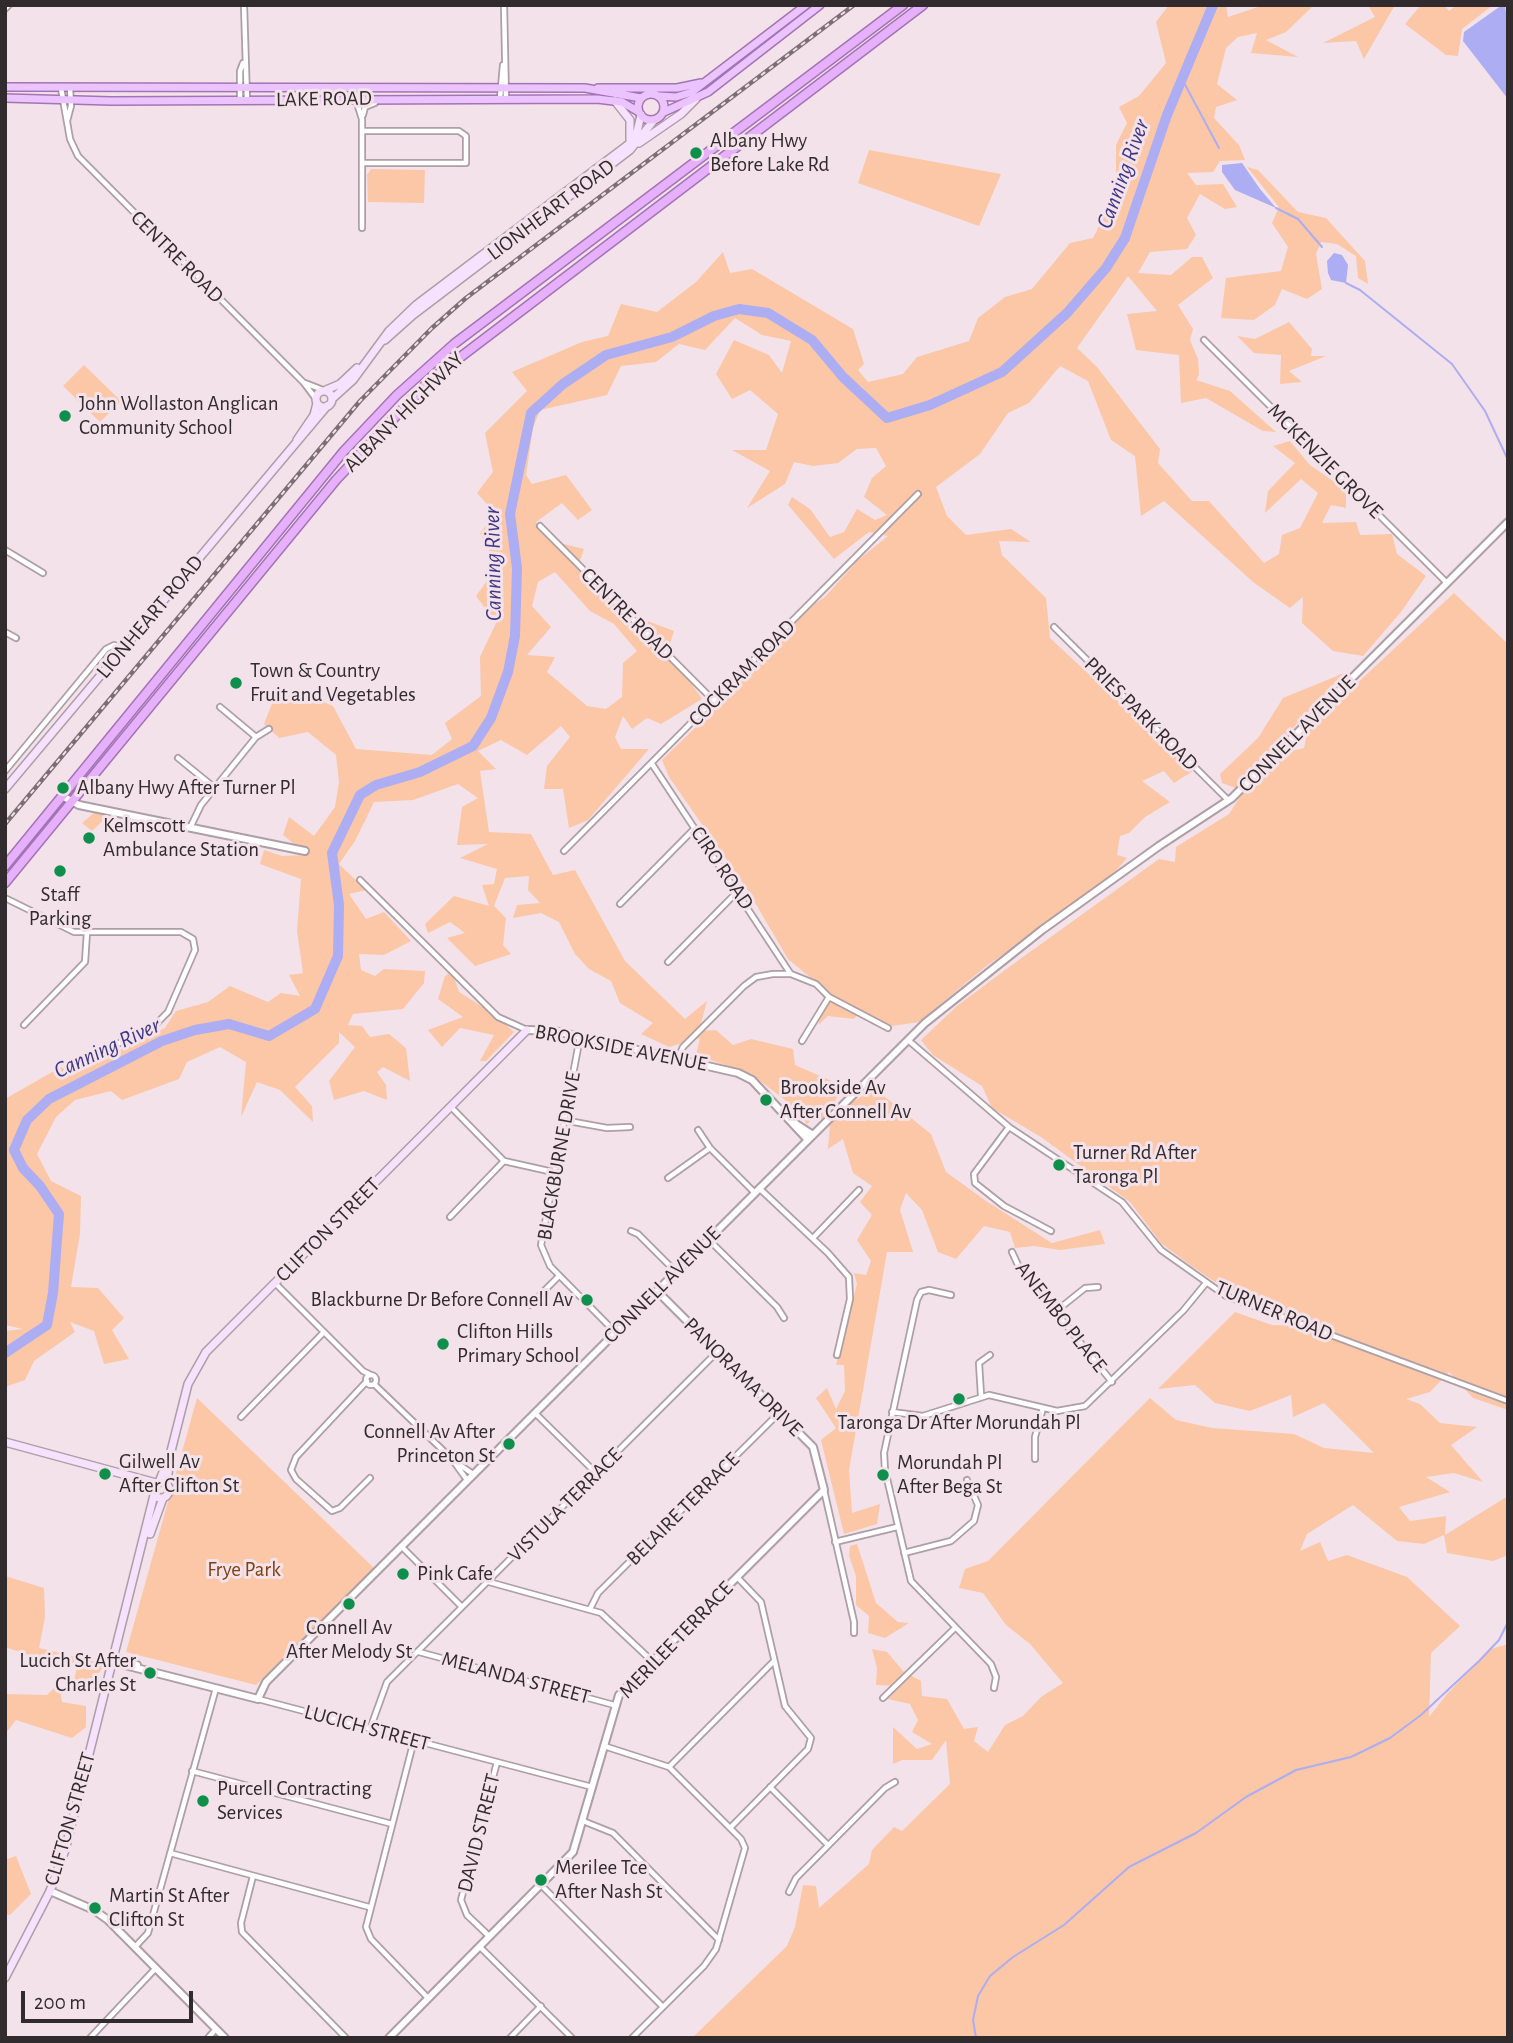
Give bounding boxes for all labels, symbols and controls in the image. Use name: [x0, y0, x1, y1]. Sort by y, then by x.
street label: LAKE ROAD: [276, 86, 372, 112]
water label: Canning River: [1090, 116, 1156, 232]
place label: Albany Hwy Before Lake Rd: [710, 128, 829, 178]
marker: Albany Hwy Before Lake Rd: [688, 145, 704, 161]
street label: LIONHEART ROAD: [482, 154, 620, 266]
street label: CENTRE ROAD: [125, 205, 229, 309]
street label: ALBANY HIGHWAY: [339, 347, 469, 477]
place label: John Wollaston Anglican Community School: [79, 391, 279, 441]
street label: MCKENZIE GROVE: [1262, 398, 1388, 524]
marker: John Wollaston Anglican Community School: [57, 408, 73, 424]
water label: Canning River: [478, 507, 508, 621]
street label: LIONHEART ROAD: [91, 550, 209, 684]
street label: CENTRE ROAD: [575, 562, 679, 666]
street label: COCKRAM ROAD: [683, 614, 801, 732]
street label: PRIES PARK ROAD: [1079, 652, 1203, 776]
place label: Town & Country Fruit and Vegetables: [250, 658, 416, 708]
street label: CONNELL AVENUE: [1233, 670, 1361, 798]
marker: Town & Country Fruit and Vegetables: [228, 675, 244, 691]
place label: Albany Hwy After Turner Pl: [77, 775, 296, 801]
marker: Albany Hwy After Turner Pl: [55, 780, 71, 796]
place label: Kelmscott Ambulance Station: [103, 813, 259, 863]
street label: CIRO ROAD: [685, 822, 759, 914]
marker: Kelmscott Ambulance Station: [81, 830, 97, 846]
marker: Staff Parking: [52, 863, 68, 879]
place label: Staff Parking: [29, 882, 91, 932]
water label: Canning River: [49, 1011, 165, 1085]
street label: BROOKSIDE AVENUE: [533, 1019, 709, 1077]
street label: BLACKBURNE DRIVE: [532, 1070, 586, 1242]
place label: Brookside Av After Connell Av: [780, 1075, 911, 1125]
marker: Brookside Av After Connell Av: [758, 1092, 774, 1108]
place label: Turner Rd After Taronga Pl: [1073, 1140, 1197, 1190]
marker: Turner Rd After Taronga Pl: [1051, 1157, 1067, 1173]
street label: CLIFTON STREET: [270, 1172, 386, 1288]
street label: CONNELL AVENUE: [598, 1221, 726, 1349]
street label: ANEMBO PLACE: [1010, 1257, 1112, 1377]
street label: TURNER ROAD: [1212, 1275, 1336, 1347]
place label: Blackburne Dr Before Connell Av: [310, 1287, 573, 1313]
marker: Blackburne Dr Before Connell Av: [579, 1292, 595, 1308]
street label: PANORAMA DRIVE: [678, 1312, 808, 1442]
place label: Clifton Hills Primary School: [457, 1319, 580, 1369]
marker: Clifton Hills Primary School: [435, 1336, 451, 1352]
marker: Taronga Dr After Morundah Pl: [951, 1391, 967, 1407]
place label: Taronga Dr After Morundah Pl: [837, 1410, 1081, 1436]
place label: Connell Av After Princeton St: [364, 1419, 495, 1469]
marker: Connell Av After Princeton St: [501, 1436, 517, 1452]
street label: VISTULA TERRACE: [503, 1443, 627, 1567]
street label: BELAIRE TERRACE: [621, 1447, 745, 1571]
place label: Gilwell Av After Clifton St: [119, 1449, 239, 1499]
place label: Morundah Pl After Bega St: [897, 1450, 1002, 1500]
marker: Gilwell Av After Clifton St: [97, 1466, 113, 1482]
marker: Morundah Pl After Bega St: [875, 1467, 891, 1483]
park label: Frye Park: [207, 1557, 281, 1583]
place label: Pink Cafe: [417, 1561, 493, 1587]
marker: Pink Cafe: [395, 1566, 411, 1582]
street label: MERILEE TERRACE: [614, 1576, 738, 1704]
marker: Connell Av After Melody St: [341, 1596, 357, 1612]
place label: Connell Av After Melody St: [286, 1615, 412, 1665]
street label: MELANDA STREET: [439, 1646, 593, 1710]
place label: Lucich St After Charles St: [19, 1648, 136, 1698]
marker: Lucich St After Charles St: [142, 1665, 158, 1681]
street label: LUCICH STREET: [301, 1699, 433, 1757]
street label: CLIFTON STREET: [39, 1749, 101, 1889]
street label: DAVID STREET: [452, 1771, 506, 1895]
place label: Purcell Contracting Services: [217, 1776, 372, 1826]
marker: Purcell Contracting Services: [195, 1793, 211, 1809]
place label: Merilee Tce After Nash St: [555, 1855, 662, 1905]
marker: Merilee Tce After Nash St: [533, 1872, 549, 1888]
place label: Martin St After Clifton St: [109, 1883, 229, 1933]
marker: Martin St After Clifton St: [87, 1900, 103, 1916]
scale bar: [24, 1976, 196, 2020]
text: 200 m: [34, 1992, 86, 2013]

